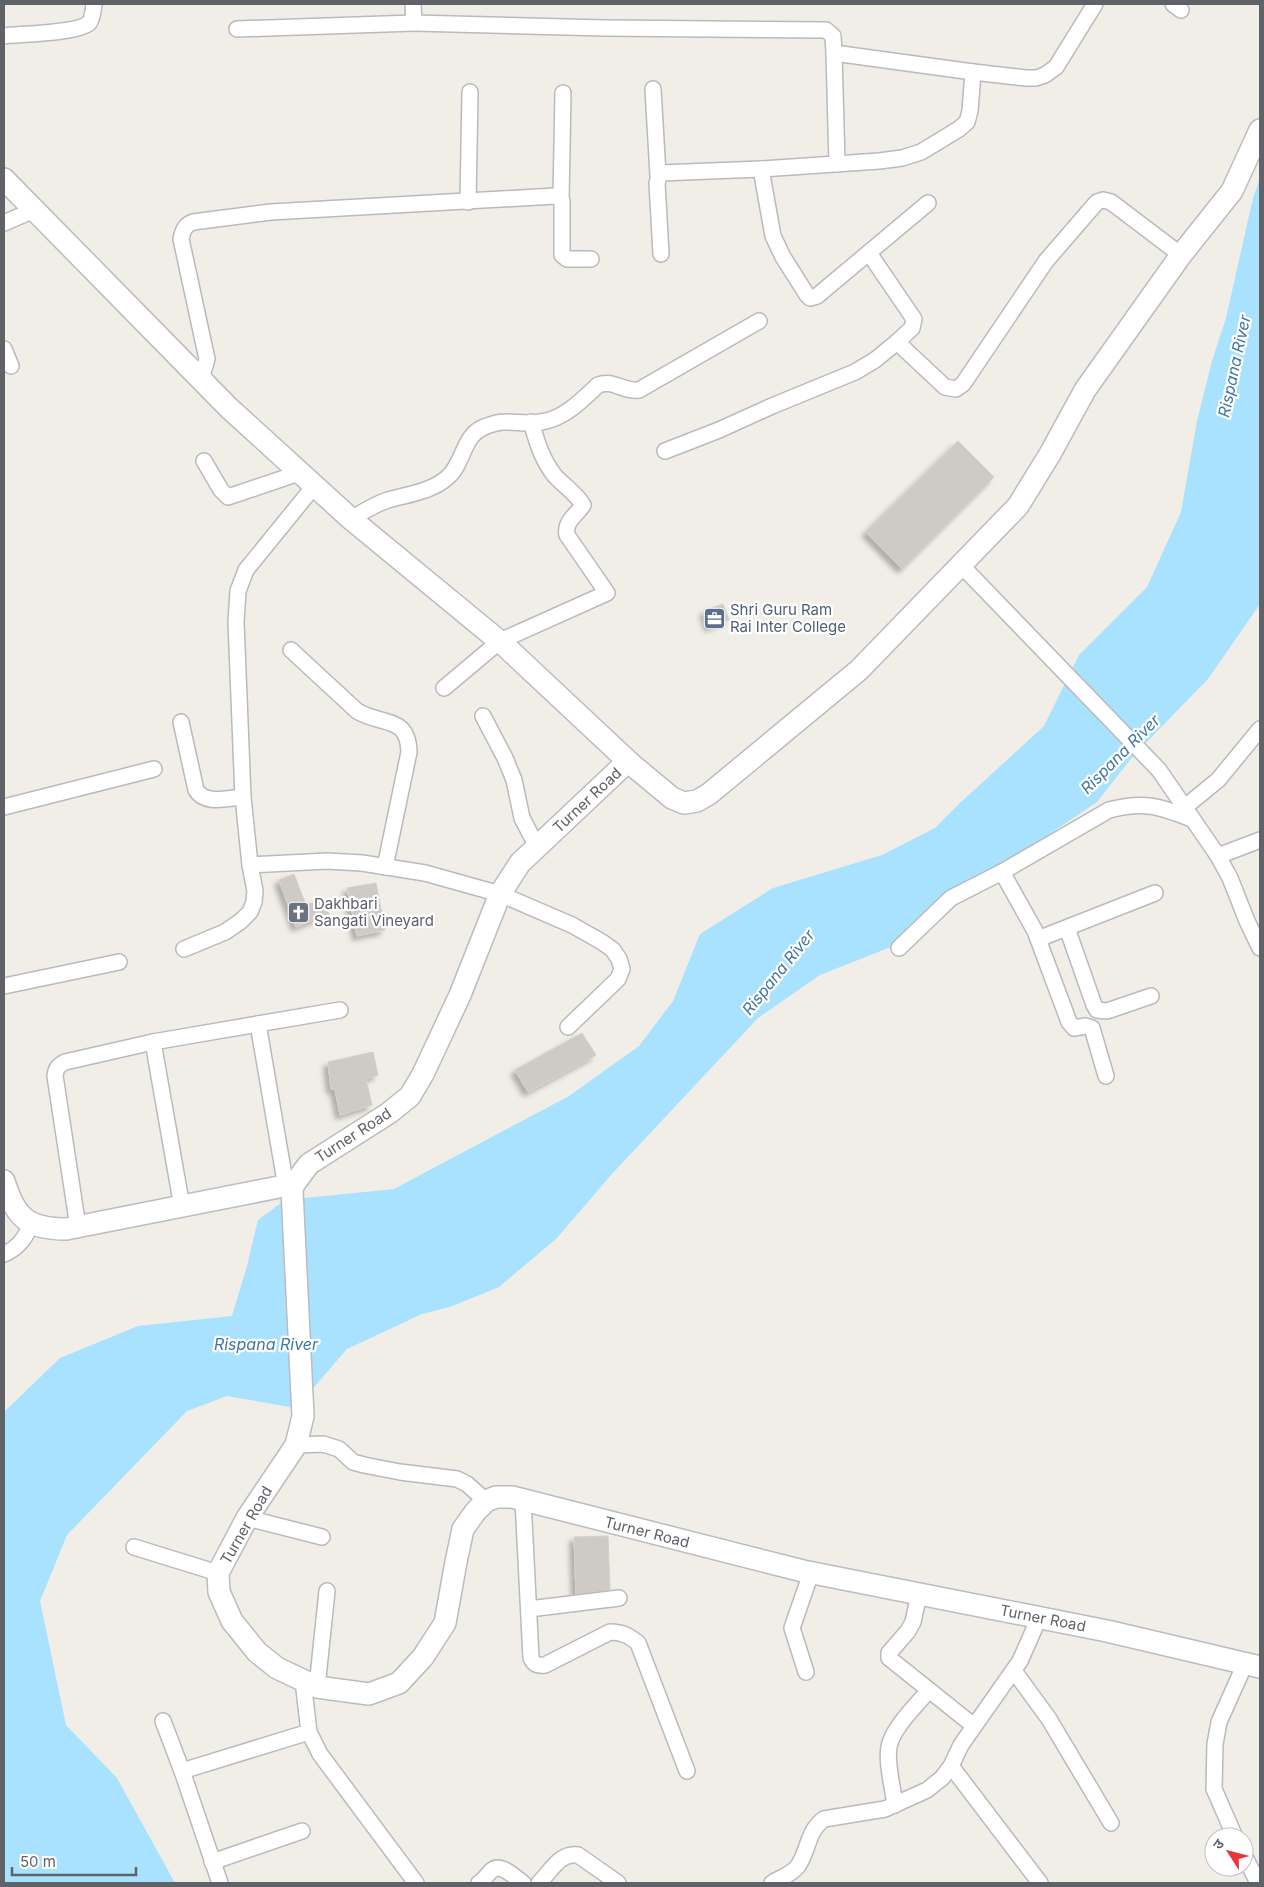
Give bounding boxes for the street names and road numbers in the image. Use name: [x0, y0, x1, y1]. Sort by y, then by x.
street label: Turner Road: [549, 763, 625, 837]
street label: Turner Road: [311, 1103, 395, 1167]
street label: Turner Road: [216, 1483, 276, 1567]
street label: Turner Road: [603, 1512, 691, 1552]
street label: Turner Road: [998, 1600, 1088, 1636]

